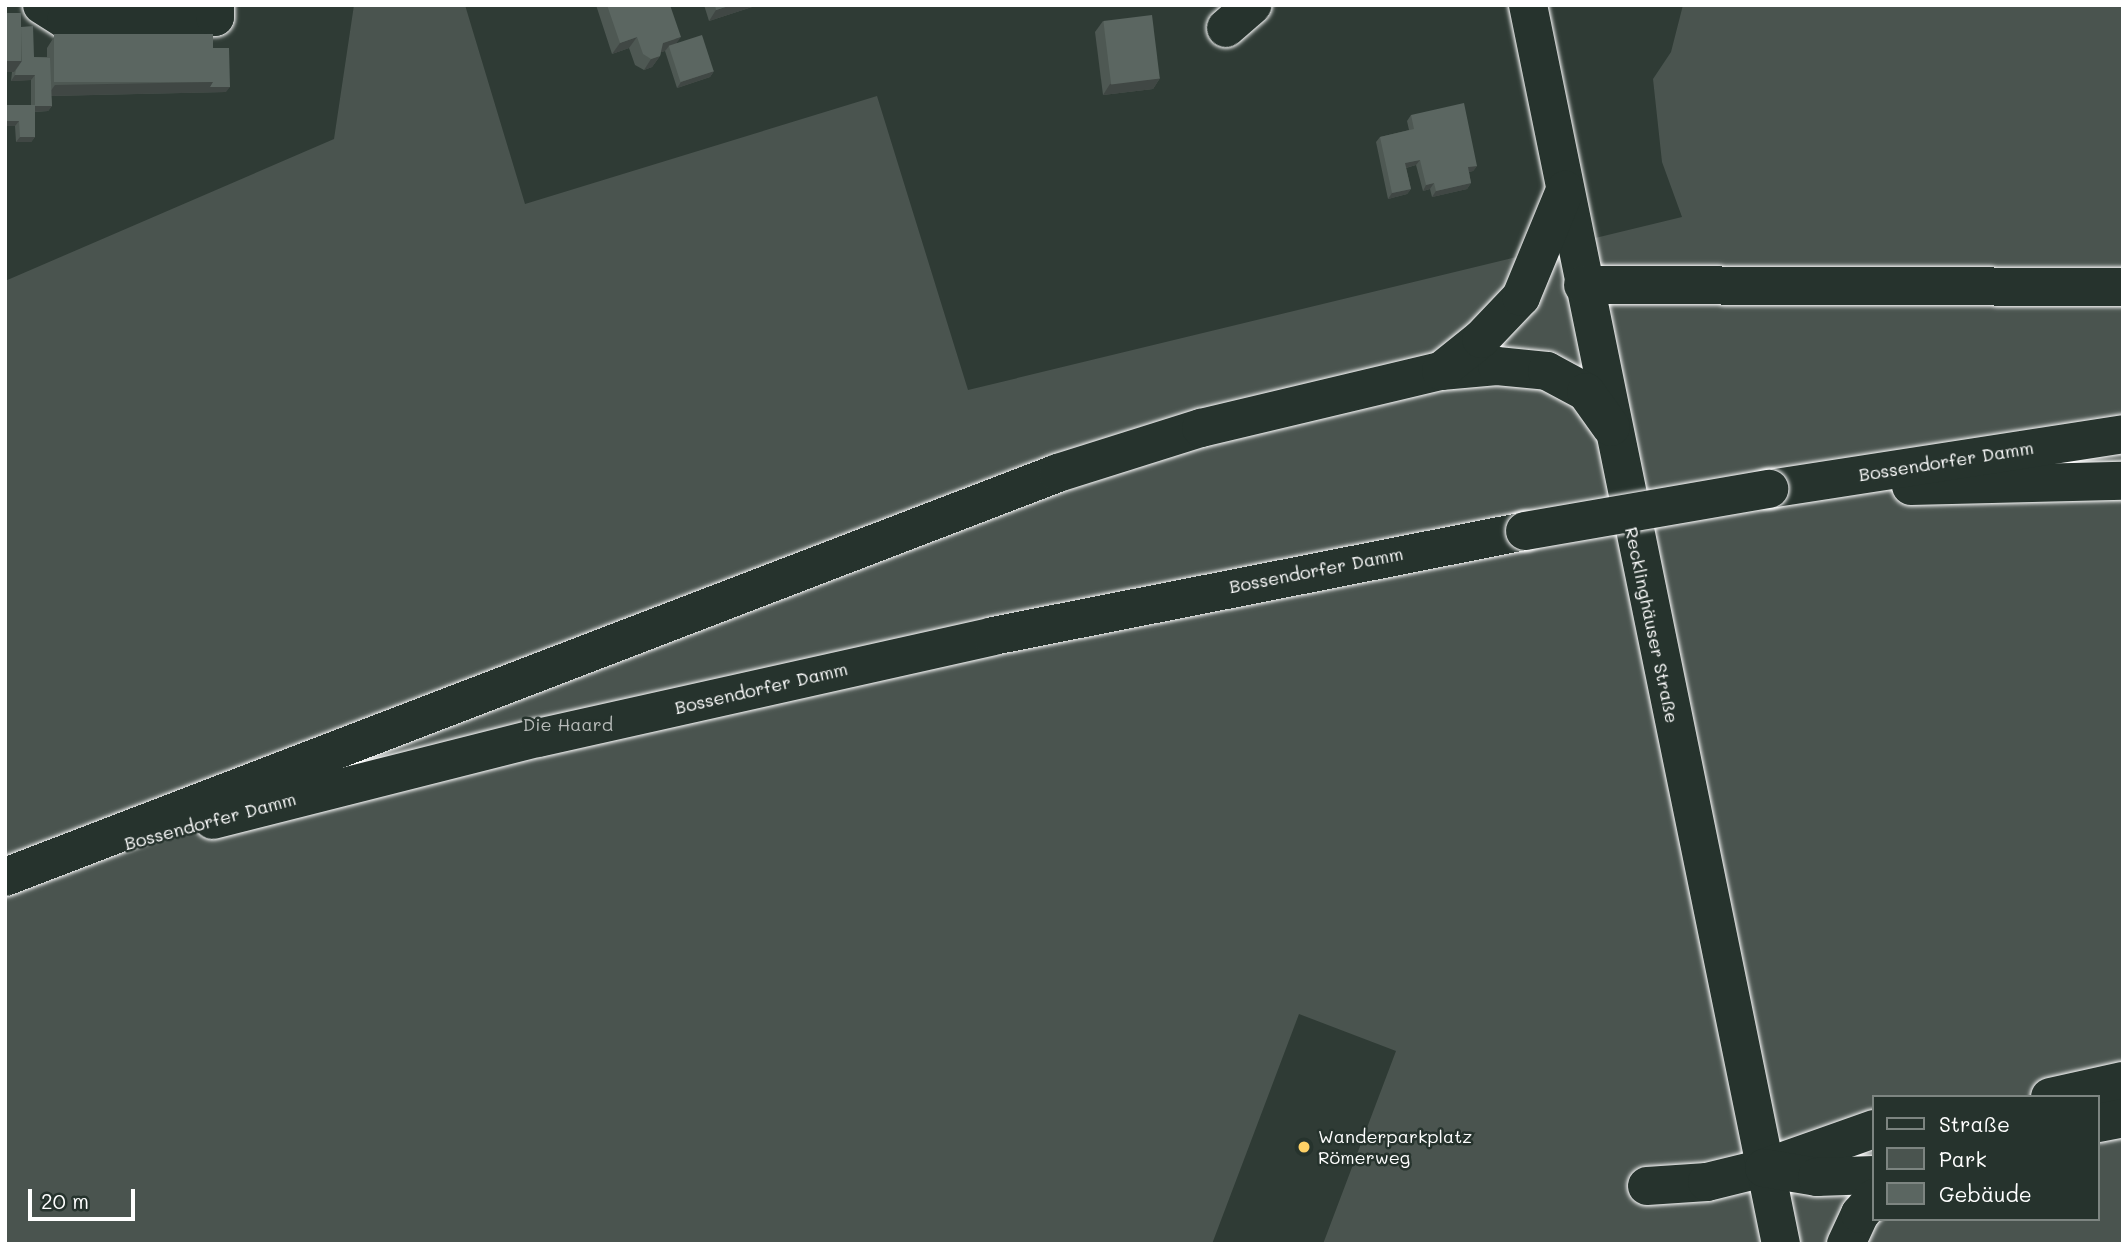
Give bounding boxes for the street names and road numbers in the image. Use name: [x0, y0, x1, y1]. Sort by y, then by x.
street label: Bossendorfer Damm: [1857, 437, 2035, 485]
street label: Recklinghäuser Straße: [1621, 525, 1683, 725]
street label: Bossendorfer Damm: [1227, 543, 1405, 597]
street label: Bossendorfer Damm: [672, 658, 850, 718]
street label: Bossendorfer Damm: [122, 788, 298, 854]

